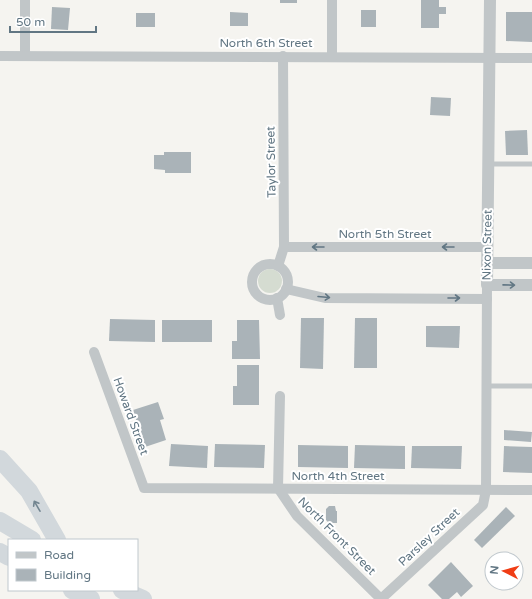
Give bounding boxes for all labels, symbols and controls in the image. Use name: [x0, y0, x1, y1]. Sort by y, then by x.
scale bar: [10, 8, 96, 34]
text: 50 m: [16, 15, 45, 29]
street label: North 6th Street: [219, 36, 313, 50]
street label: Taylor Street: [263, 126, 279, 198]
street label: Nixon Street: [479, 209, 495, 281]
street label: North 5th Street: [338, 227, 432, 241]
one-way arrow: [312, 243, 325, 251]
one-way arrow: [442, 243, 455, 251]
one-way arrow: [502, 281, 515, 289]
one-way arrow: [317, 294, 330, 301]
one-way arrow: [447, 294, 460, 302]
street label: Howard Street: [110, 375, 152, 457]
street label: North 4th Street: [291, 469, 385, 483]
street label: North Front Street: [295, 494, 379, 578]
one-way arrow: [33, 500, 41, 512]
street label: Parsley Street: [396, 505, 463, 569]
legend: [8, 539, 138, 591]
text: Road: [44, 548, 74, 562]
north arrow: [484, 551, 524, 591]
text: N: [488, 565, 501, 575]
text: Building: [44, 568, 91, 582]

